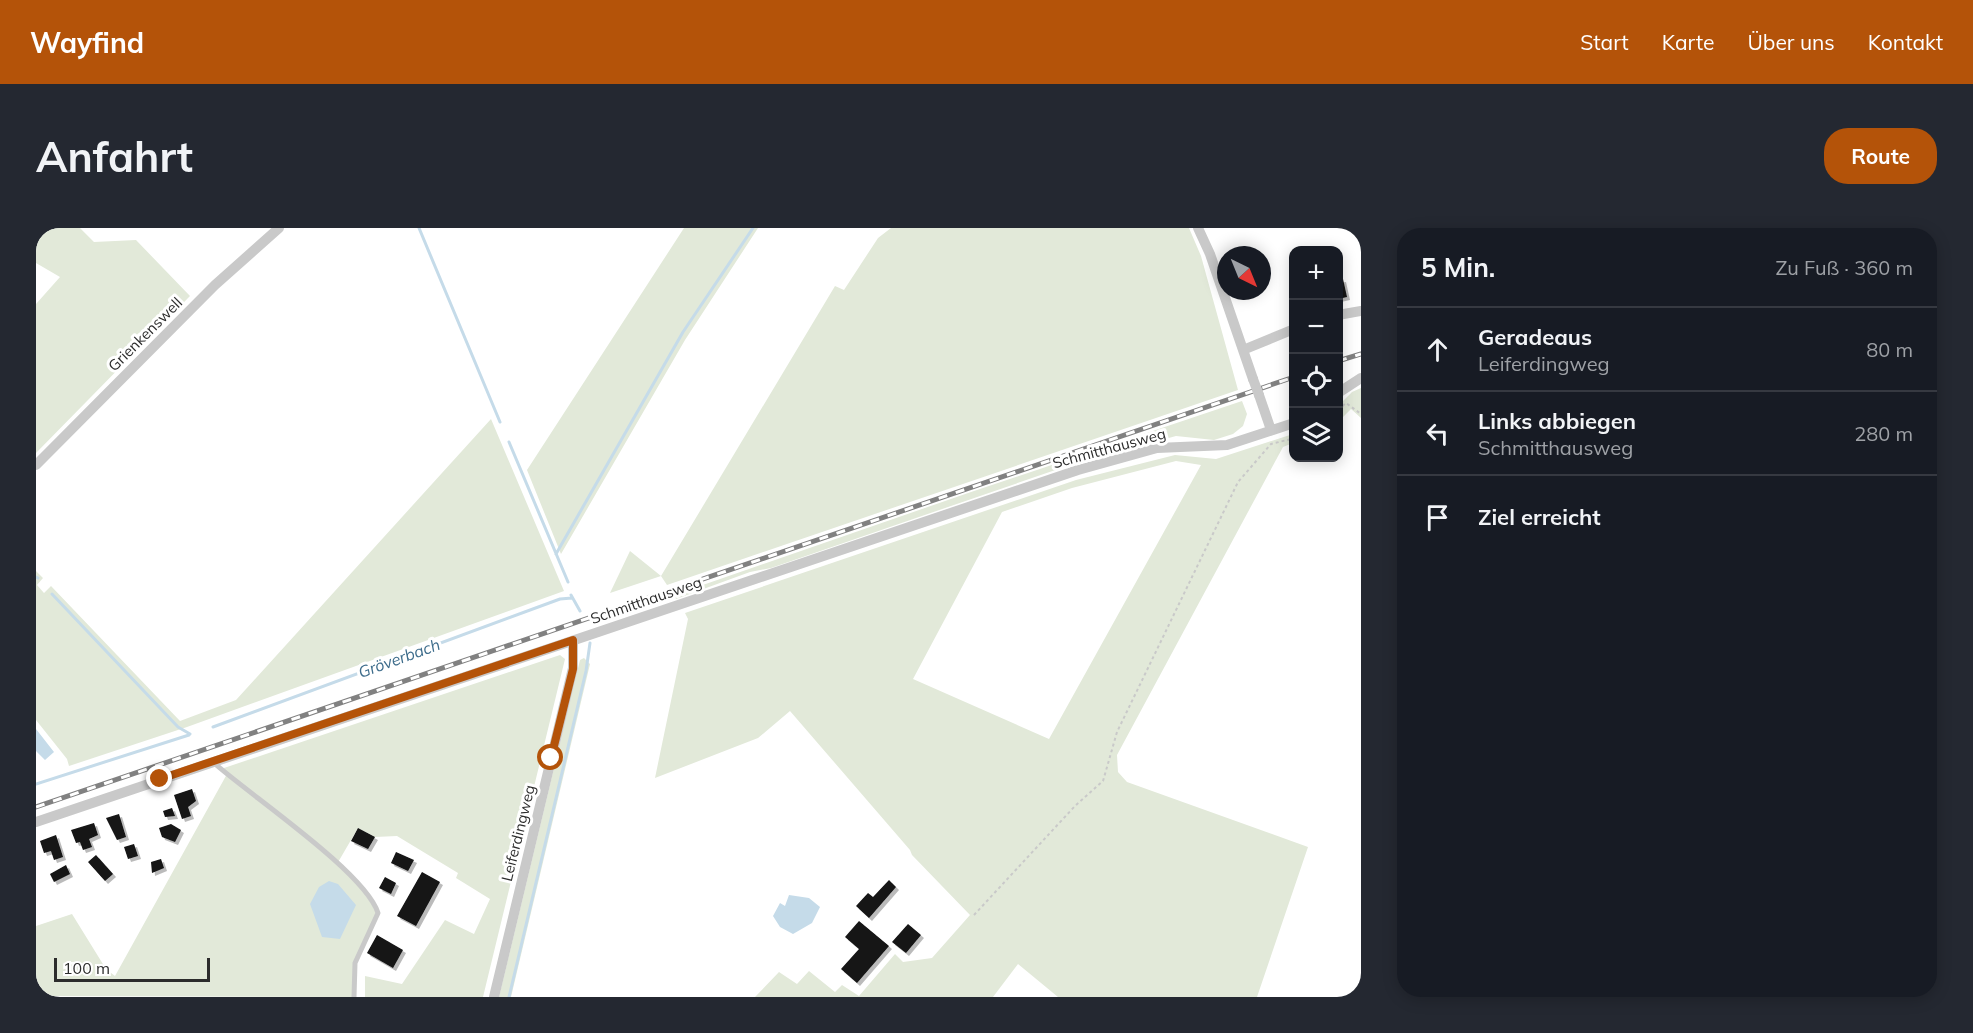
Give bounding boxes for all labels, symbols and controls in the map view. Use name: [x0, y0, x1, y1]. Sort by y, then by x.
text: Wayfind: [30, 25, 144, 60]
text: Start: [1580, 29, 1629, 55]
text: Karte: [1662, 29, 1714, 55]
text: Über uns: [1747, 29, 1835, 55]
text: Kontakt: [1868, 29, 1943, 55]
button: Route: [1824, 128, 1937, 184]
text: Anfahrt: [36, 130, 193, 183]
north arrow: [1217, 246, 1271, 300]
map controls: [1289, 246, 1343, 462]
button: +: [1289, 246, 1343, 300]
text: 5 Min.: [1421, 251, 1495, 284]
text: Zu Fuß · 360 m: [1775, 255, 1913, 280]
street label: Grienkenswell: [104, 293, 186, 375]
button: −: [1289, 300, 1343, 354]
text: Geradeaus: [1478, 323, 1592, 351]
icon: ahead: [1421, 333, 1454, 366]
text: 80 m: [1866, 337, 1913, 362]
text: Leiferdingweg: [1478, 351, 1610, 376]
button: locate: [1289, 354, 1343, 408]
text: Links abbiegen: [1478, 407, 1636, 435]
button: layers: [1289, 408, 1343, 462]
icon: left: [1421, 417, 1454, 450]
text: 280 m: [1854, 421, 1913, 446]
street label: Schmitthausweg: [1050, 424, 1168, 472]
text: Schmitthausweg: [1478, 435, 1633, 460]
icon: arrive: [1421, 501, 1454, 534]
text: Ziel erreicht: [1478, 503, 1601, 531]
street label: Schmitthausweg: [588, 572, 704, 628]
water label: Gröverbach: [355, 634, 443, 682]
route start: [537, 744, 563, 770]
route end: [146, 765, 172, 791]
street label: Leiferdingweg: [497, 783, 539, 883]
scale bar: [54, 955, 210, 982]
text: 100 m: [63, 958, 110, 978]

